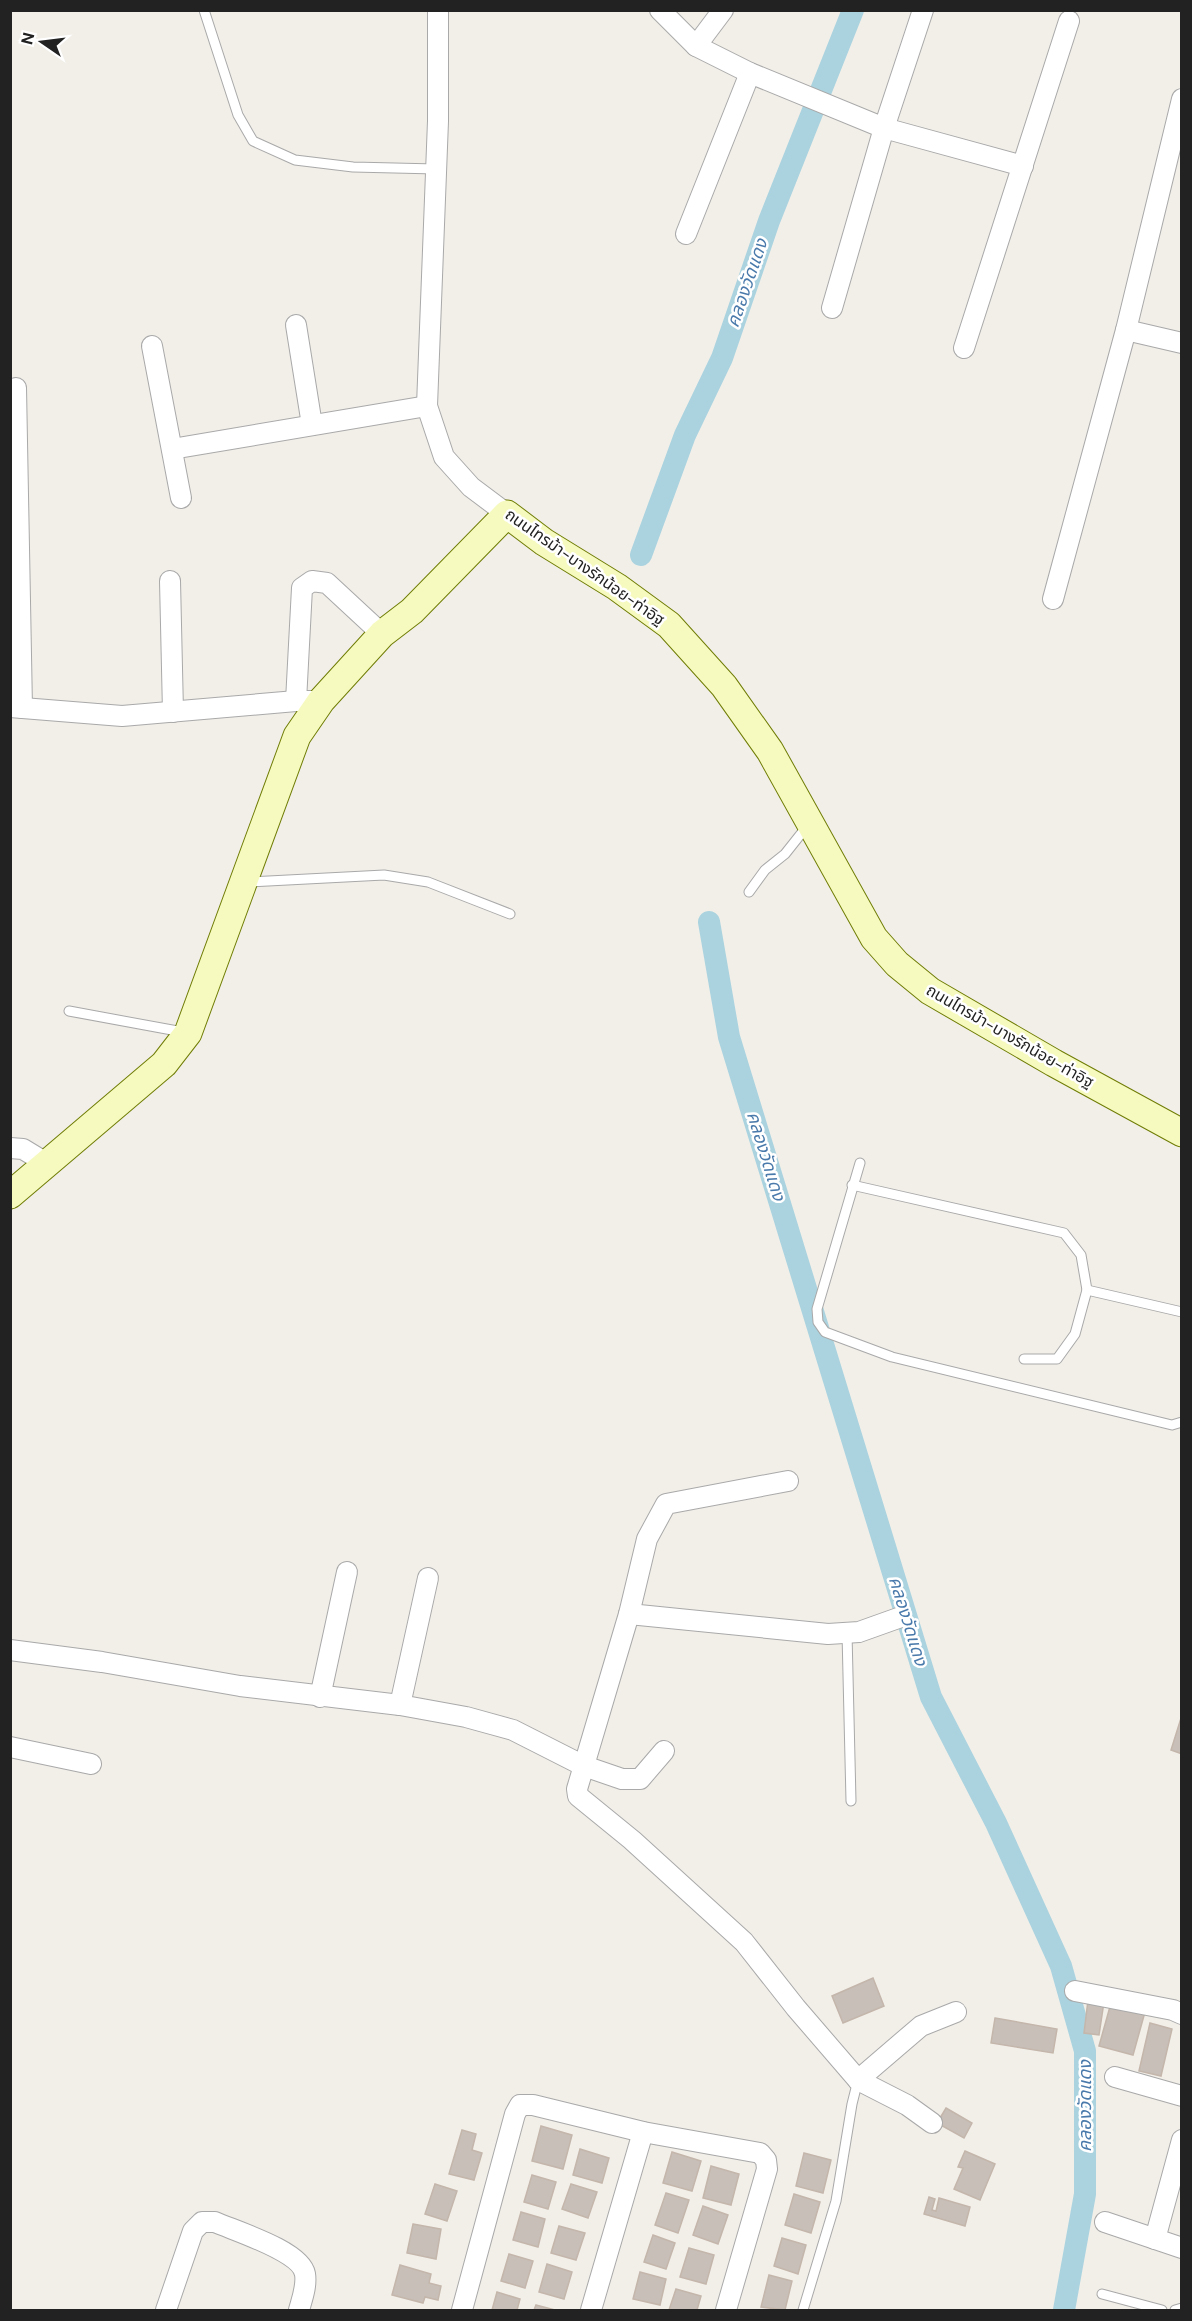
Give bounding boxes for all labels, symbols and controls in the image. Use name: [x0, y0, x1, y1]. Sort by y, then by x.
north arrow: [12, 12, 72, 72]
text: N: [16, 30, 40, 47]
water label: คลองวัดแดง: [721, 234, 774, 330]
street label: ถนนไทรม้า-บางรักน้อย-ท่าอิฐ: [501, 504, 669, 630]
street label: ถนนไทรม้า-บางรักน้อย-ท่าอิฐ: [922, 979, 1098, 1093]
water label: คลองวัดแดง: [741, 1108, 791, 1205]
water label: คลองวัดแดง: [883, 1573, 933, 1670]
water label: คลองวัดแดง: [1073, 2059, 1097, 2152]

